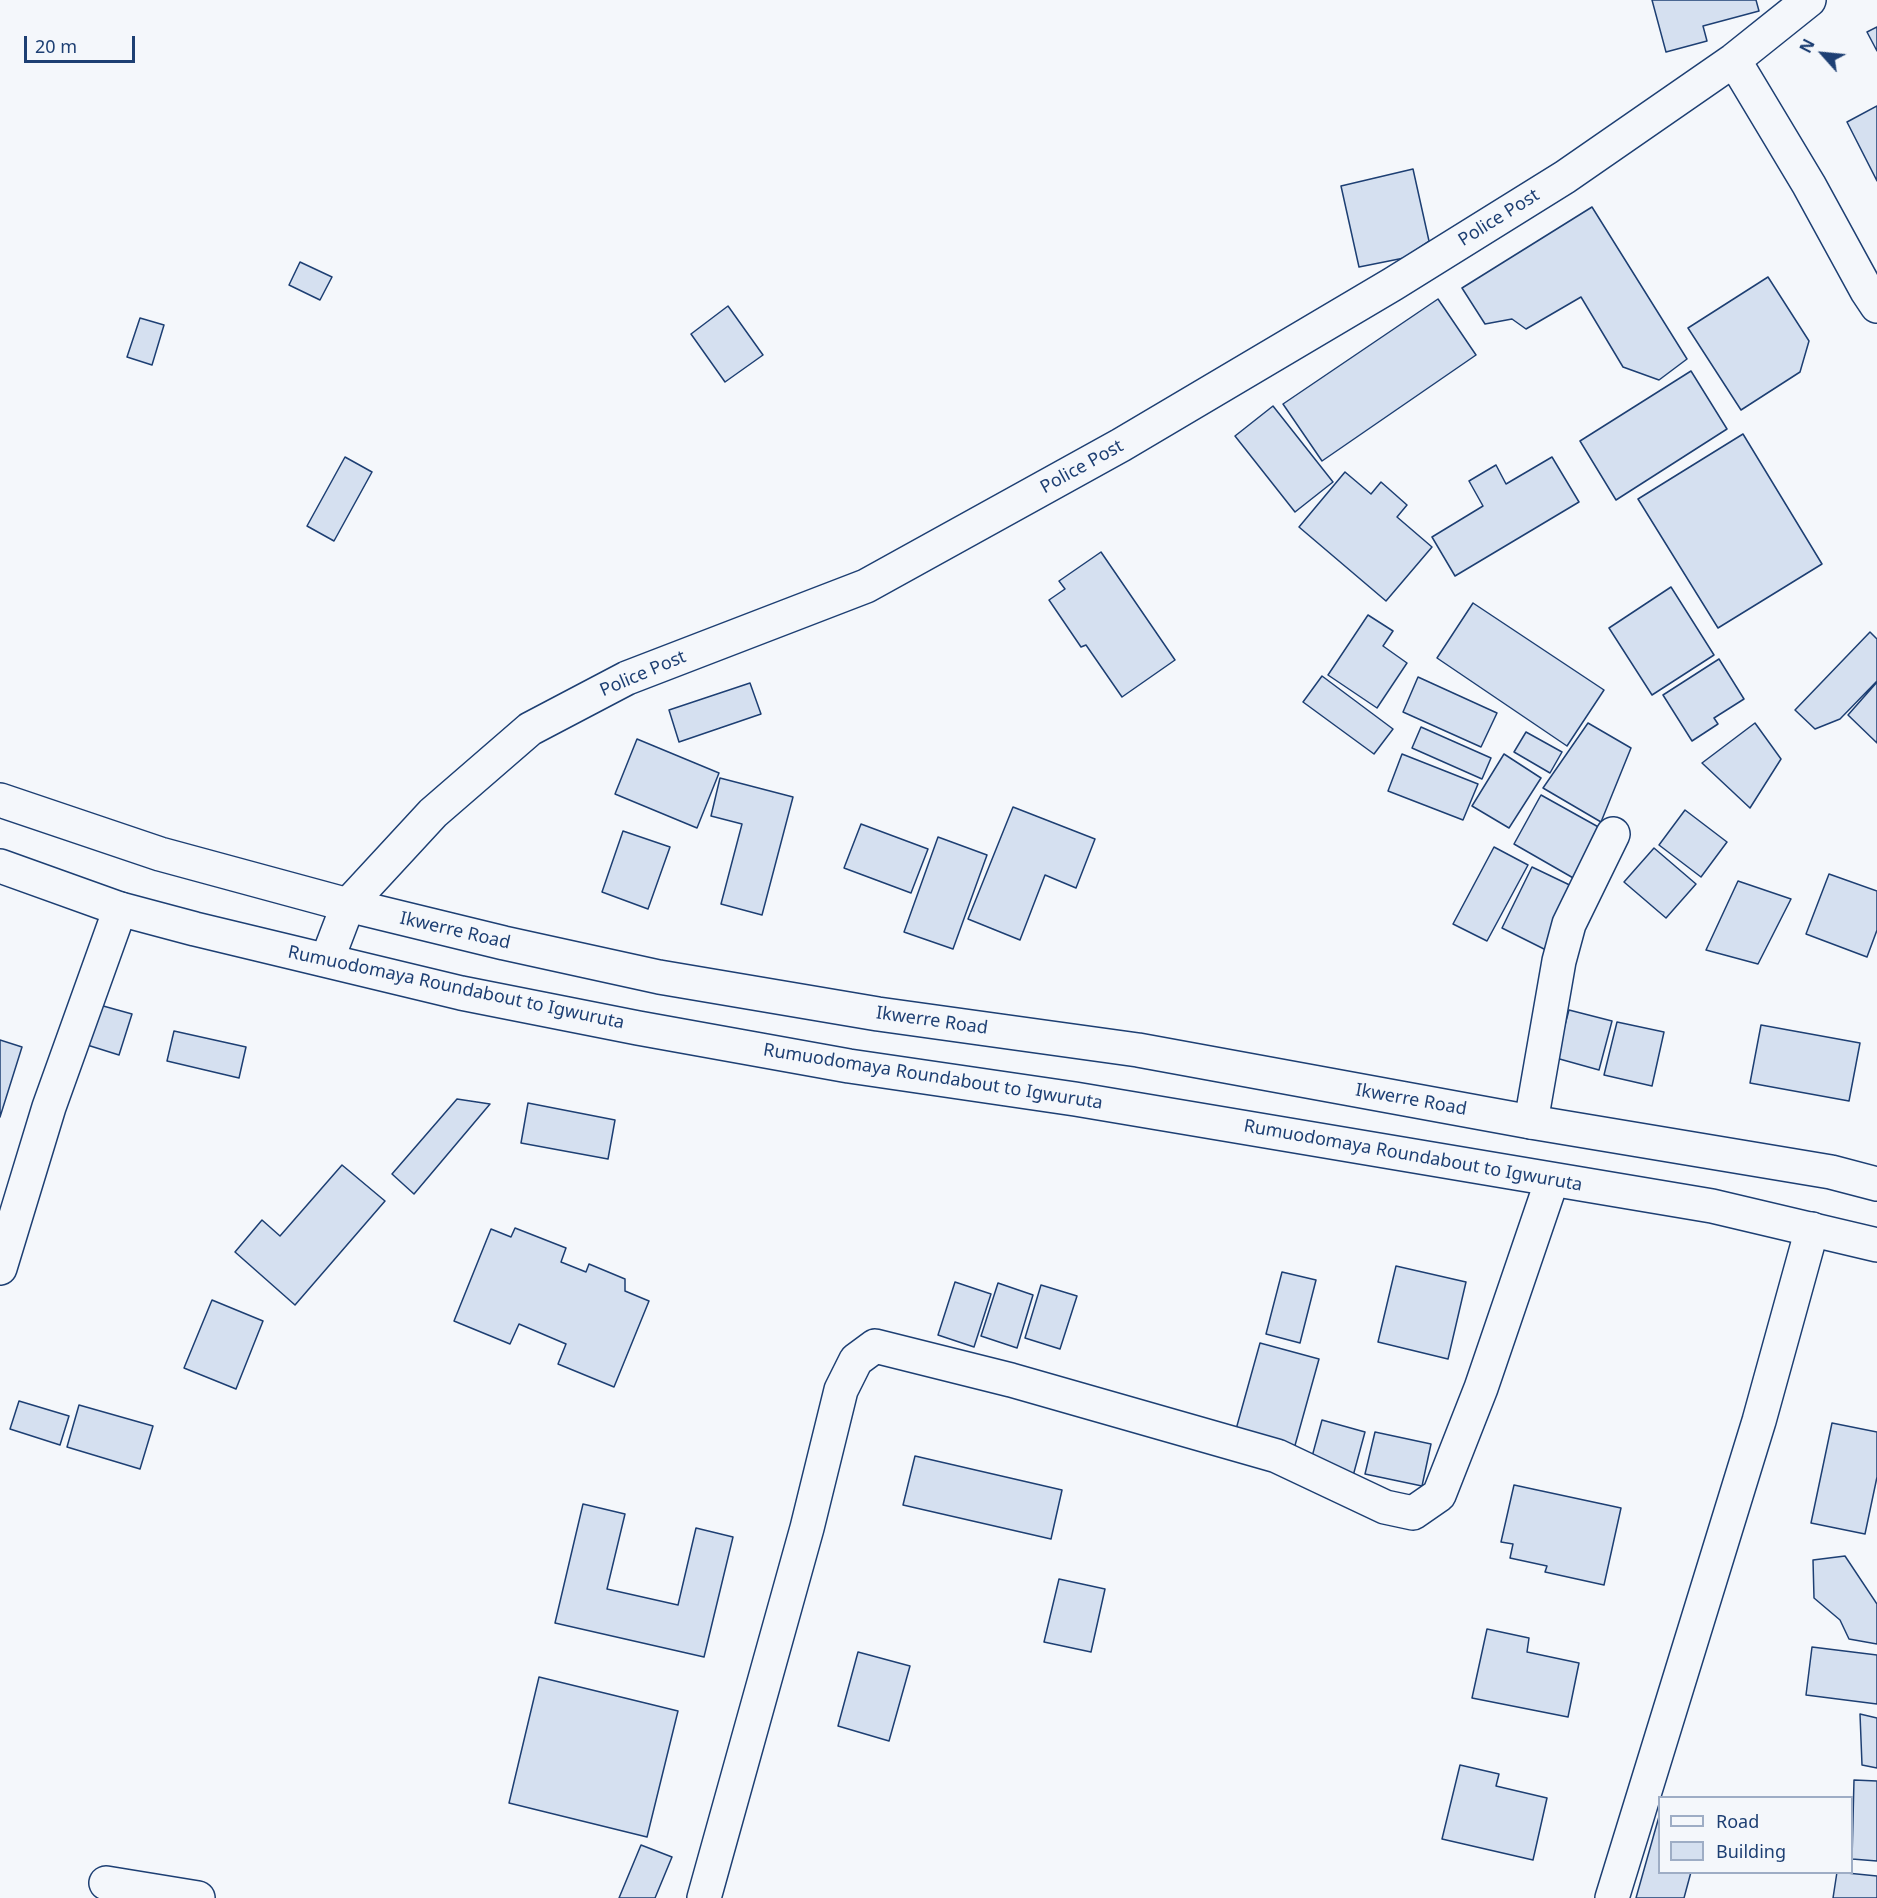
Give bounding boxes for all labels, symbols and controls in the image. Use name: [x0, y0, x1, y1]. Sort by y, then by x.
scale bar: [27, 24, 138, 62]
north arrow: [1793, 24, 1853, 84]
text: 20 m: [35, 34, 77, 58]
text: N: [1794, 35, 1820, 57]
street label: Police Post: [1455, 185, 1543, 251]
street label: Police Post: [1037, 435, 1127, 499]
street label: Police Post: [597, 646, 689, 702]
street label: Ikwerre Road: [398, 908, 512, 954]
street label: Rumuodomaya Roundabout to Igwuruta: [286, 942, 626, 1034]
street label: Ikwerre Road: [875, 1002, 989, 1040]
street label: Rumuodomaya Roundabout to Igwuruta: [762, 1039, 1104, 1115]
street label: Ikwerre Road: [1354, 1080, 1468, 1120]
street label: Rumuodomaya Roundabout to Igwuruta: [1242, 1116, 1584, 1196]
legend: [1658, 1796, 1853, 1874]
text: Road: [1716, 1809, 1759, 1833]
text: Building: [1716, 1839, 1786, 1863]

